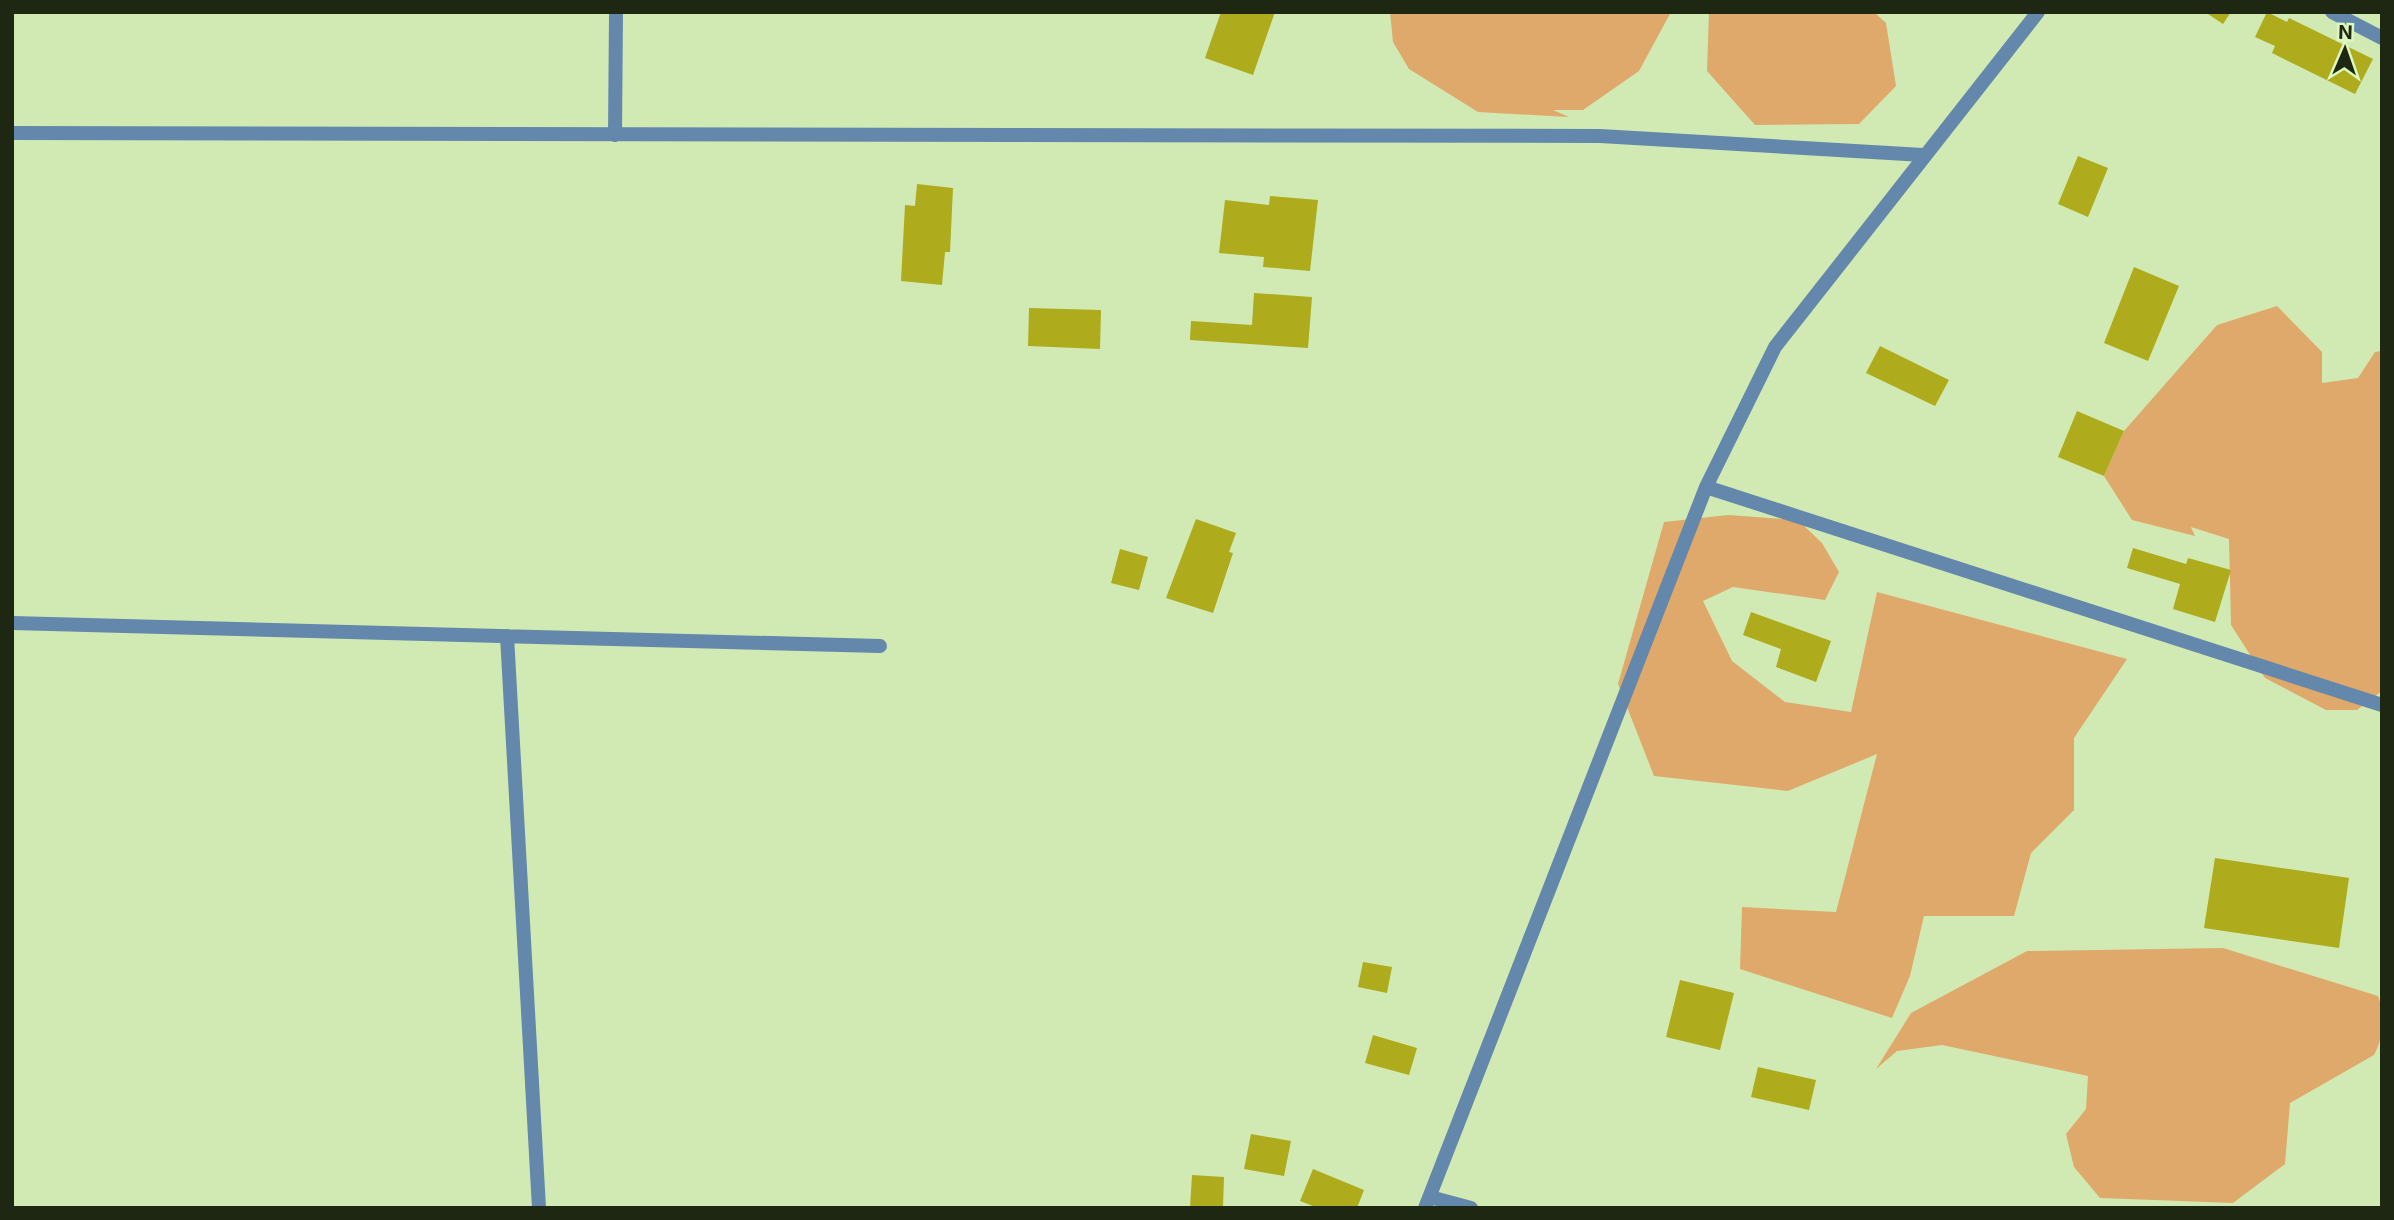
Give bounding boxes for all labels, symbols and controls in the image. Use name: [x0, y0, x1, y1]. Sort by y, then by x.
north arrow: [2310, 14, 2380, 84]
text: N: [2338, 21, 2353, 44]

